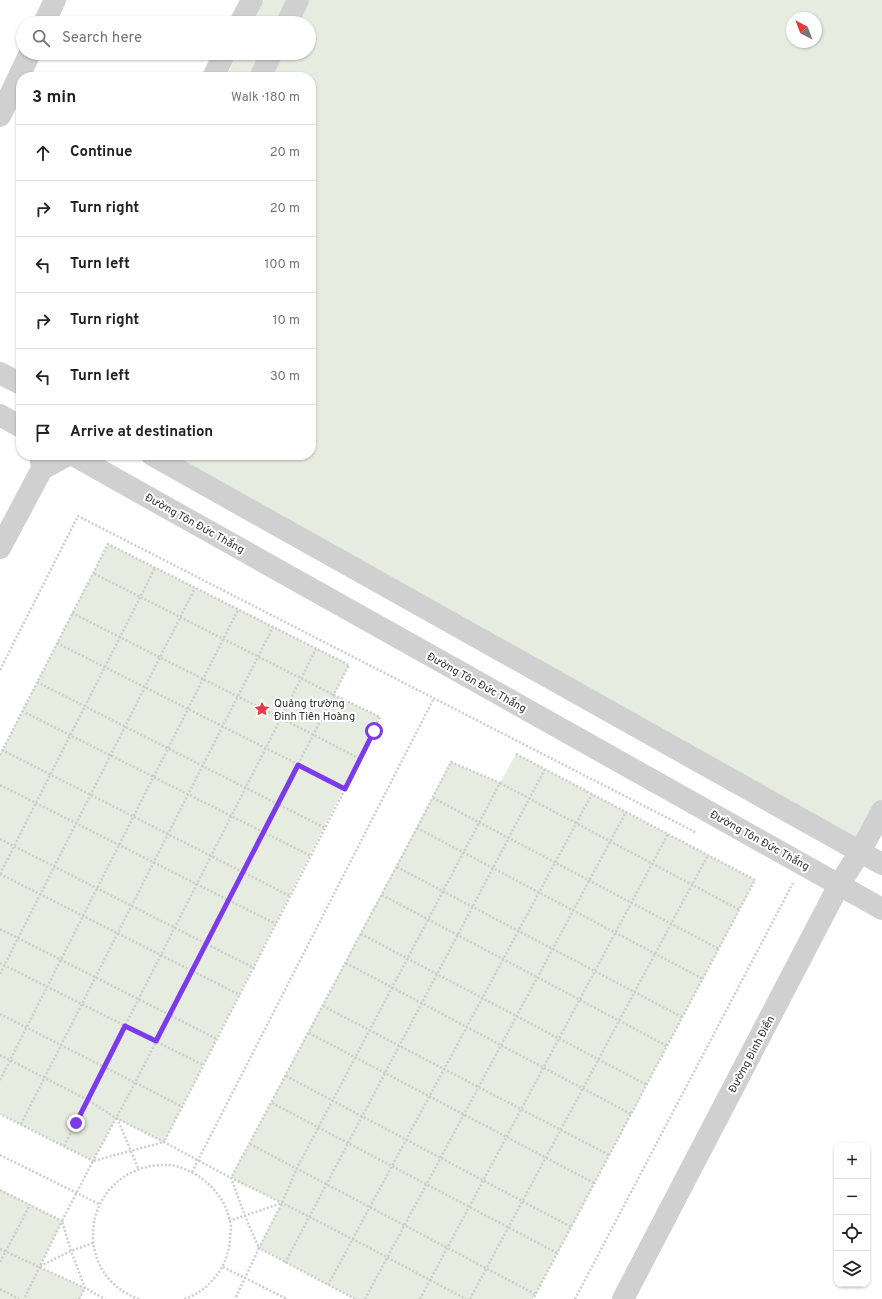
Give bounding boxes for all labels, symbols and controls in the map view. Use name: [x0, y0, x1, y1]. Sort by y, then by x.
north arrow: [786, 12, 822, 48]
search box: [16, 16, 316, 60]
icon: search: [30, 27, 52, 49]
text: Search here: [62, 29, 142, 48]
text: 3 min: [32, 87, 76, 109]
text: Walk · 180 m: [231, 90, 300, 106]
icon: ahead: [32, 142, 54, 164]
text: Continue: [70, 143, 132, 162]
text: 20 m: [270, 145, 300, 161]
icon: right: [32, 198, 54, 220]
text: Turn right: [70, 199, 139, 218]
text: 20 m: [270, 201, 300, 217]
icon: left: [32, 254, 54, 276]
text: Turn left: [70, 255, 130, 274]
text: 100 m: [264, 257, 300, 273]
icon: right: [32, 310, 54, 332]
text: Turn right: [70, 311, 139, 330]
text: 10 m: [273, 313, 300, 329]
icon: left: [32, 366, 54, 388]
text: Turn left: [70, 367, 130, 386]
text: 30 m: [270, 369, 300, 385]
icon: arrive: [32, 422, 54, 444]
text: Arrive at destination: [70, 423, 213, 442]
street label: Đường Tôn Đức Thắng: [142, 490, 247, 557]
street label: Đường Tôn Đức Thắng: [424, 649, 529, 716]
place label: Quảng trường Đinh Tiên Hoàng: [274, 697, 355, 724]
place icon: Quảng trường Đinh Tiên Hoàng: [253, 700, 271, 718]
route start: [365, 722, 383, 740]
street label: Đường Tôn Đức Thắng: [707, 807, 812, 874]
street label: Đường Đinh Điền: [726, 1013, 778, 1095]
route end: [67, 1114, 85, 1132]
map controls: [834, 1143, 870, 1287]
button: +: [834, 1143, 870, 1179]
button: −: [834, 1179, 870, 1215]
button: locate: [834, 1215, 870, 1251]
button: layers: [834, 1251, 870, 1287]

